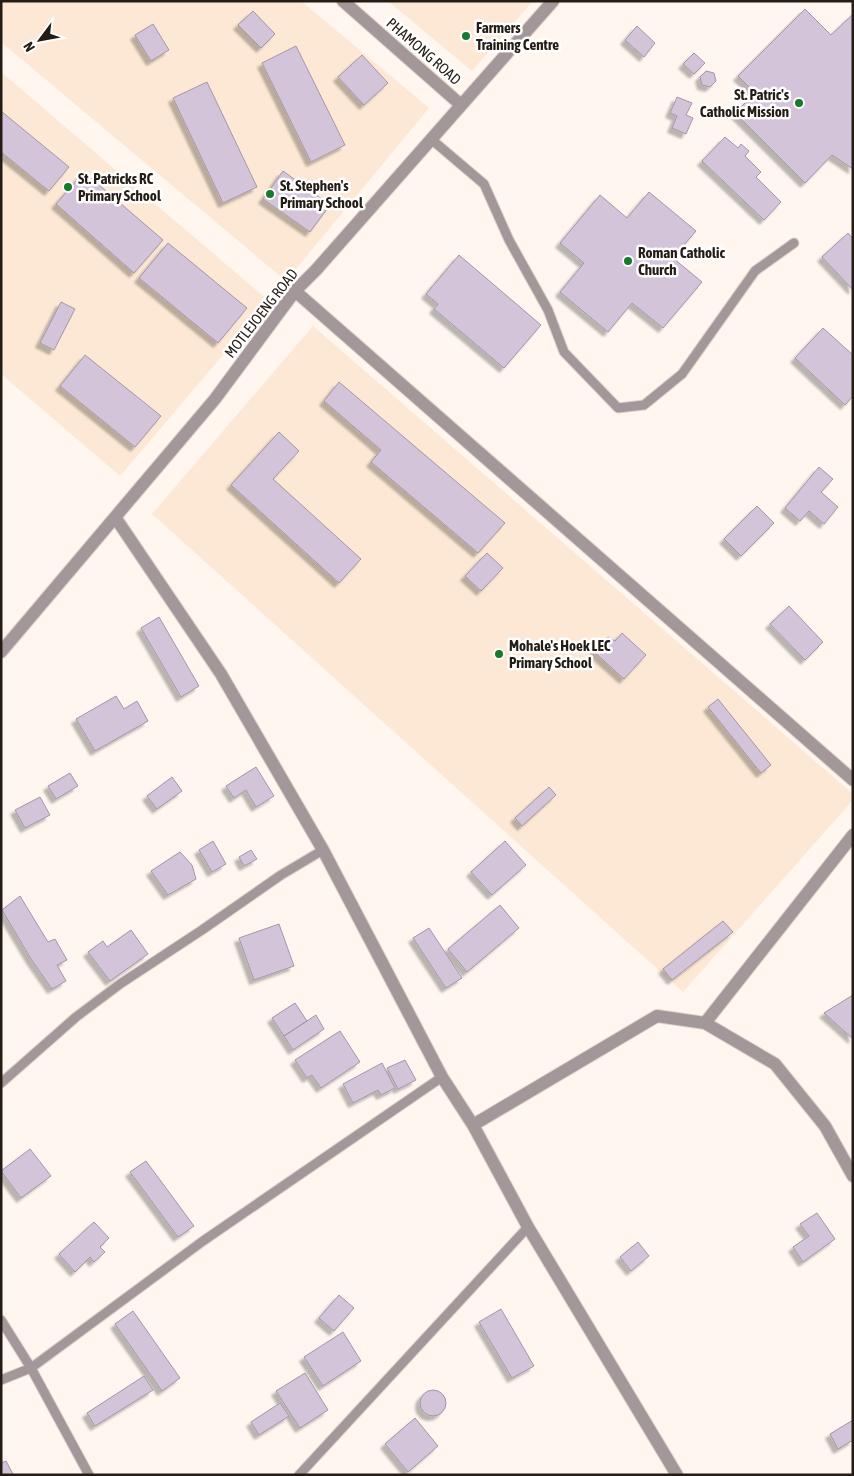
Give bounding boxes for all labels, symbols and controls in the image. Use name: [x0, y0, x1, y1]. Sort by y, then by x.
street label: PHAMONG ROAD: [383, 14, 465, 88]
north arrow: [15, 15, 65, 65]
place label: Farmers Training Centre: [476, 19, 559, 53]
marker: Farmers Training Centre: [460, 30, 472, 42]
text: N: [20, 39, 38, 55]
place label: St. Patric's Catholic Mission: [700, 86, 790, 120]
marker: St. Patric's Catholic Mission: [793, 97, 805, 109]
place label: St. Patricks RC Primary School: [78, 170, 162, 204]
place label: St. Stephen's Primary School: [280, 177, 364, 211]
marker: St. Patricks RC Primary School: [62, 181, 74, 193]
marker: St. Stephen's Primary School: [264, 188, 276, 200]
place label: Roman Catholic Church: [638, 244, 725, 278]
marker: Roman Catholic Church: [622, 255, 634, 267]
street label: MOTLEJOENG ROAD: [221, 265, 301, 361]
place label: Mohale's Hoek LEC Primary School: [509, 637, 611, 671]
marker: Mohale's Hoek LEC Primary School: [493, 648, 505, 660]

